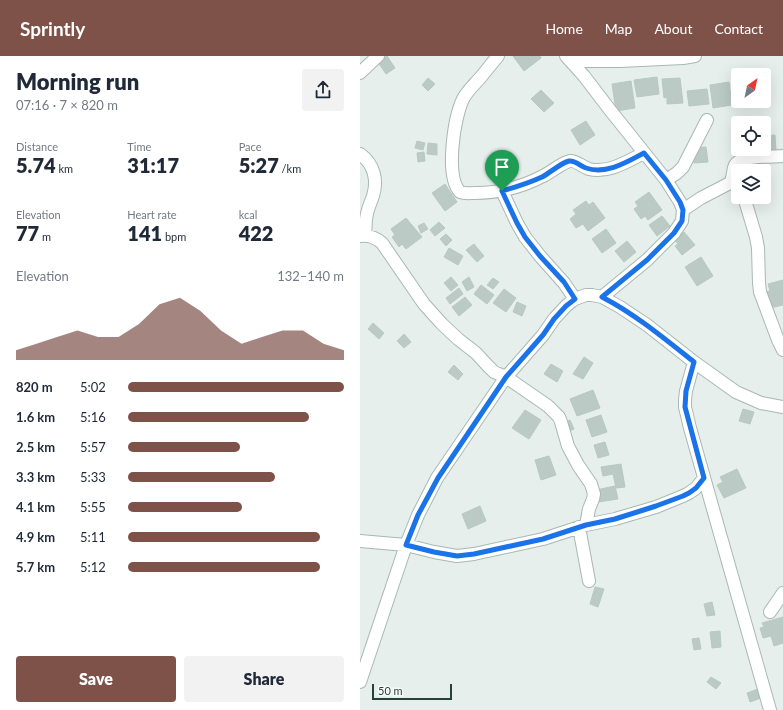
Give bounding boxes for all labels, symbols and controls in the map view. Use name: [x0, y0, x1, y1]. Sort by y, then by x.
text: Sprintly: [20, 17, 85, 40]
text: Home: [545, 20, 583, 37]
text: Map: [605, 20, 632, 37]
text: About: [654, 20, 692, 37]
text: Contact: [714, 20, 763, 37]
text: Morning run: [16, 68, 139, 95]
north arrow: [731, 68, 771, 108]
map controls: [731, 68, 771, 204]
button: share: [302, 69, 344, 111]
text: 07:16 · 7 × 820 m: [16, 97, 118, 113]
button: locate: [731, 116, 771, 156]
text: Distance: [16, 140, 58, 153]
text: Time: [127, 140, 151, 153]
text: Pace: [239, 140, 262, 153]
pin: [485, 150, 519, 191]
text: 5.74: [16, 153, 56, 177]
text: 31:17: [127, 153, 179, 177]
text: 5:27: [239, 153, 279, 177]
icon: arrive: [491, 156, 513, 178]
text: km: [56, 162, 73, 175]
text: /km: [279, 162, 301, 175]
button: layers: [731, 164, 771, 204]
text: Elevation: [16, 208, 61, 221]
text: Heart rate: [127, 208, 177, 221]
text: kcal: [239, 208, 257, 221]
text: 77: [16, 221, 39, 245]
text: 141: [127, 221, 162, 245]
text: 422: [239, 221, 273, 245]
text: m: [39, 230, 51, 243]
text: bpm: [162, 230, 186, 243]
text: Elevation: [16, 268, 69, 284]
text: 132–140 m: [277, 268, 344, 284]
text: 820 m: [16, 379, 53, 395]
text: 5:02: [80, 379, 106, 395]
text: 1.6 km: [16, 409, 55, 425]
text: 5:16: [80, 409, 106, 425]
text: 2.5 km: [16, 439, 55, 455]
text: 5:57: [80, 439, 106, 455]
text: 3.3 km: [16, 469, 55, 485]
text: 5:33: [80, 469, 106, 485]
text: 4.1 km: [16, 499, 55, 515]
text: 5:55: [80, 499, 106, 515]
text: 4.9 km: [16, 529, 55, 545]
text: 5:11: [80, 529, 106, 545]
text: 5.7 km: [16, 559, 55, 575]
text: 5:12: [80, 559, 106, 575]
button: Save: [16, 656, 176, 702]
button: Share: [184, 656, 344, 702]
scale bar: [372, 682, 452, 701]
text: 50 m: [378, 684, 403, 697]

